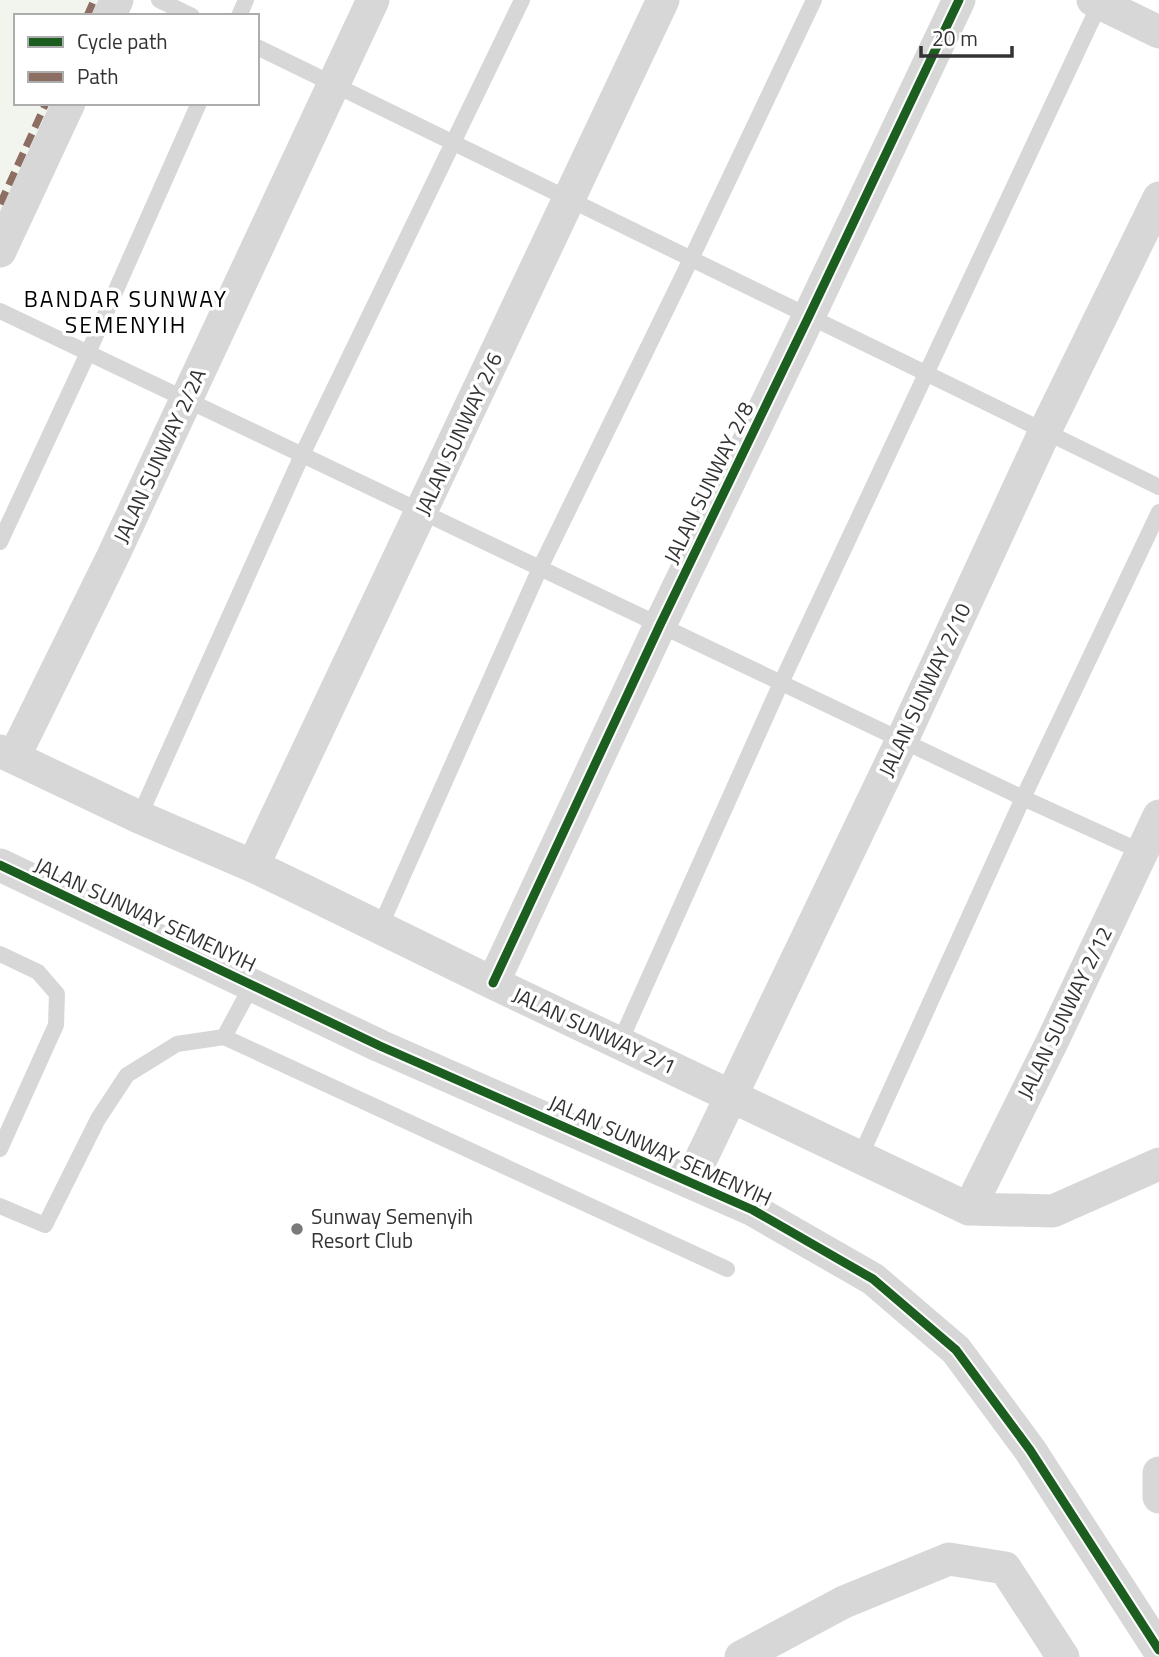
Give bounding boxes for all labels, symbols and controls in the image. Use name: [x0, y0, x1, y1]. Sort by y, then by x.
legend: [14, 14, 259, 105]
scale bar: [921, 14, 1012, 58]
text: 20 m: [932, 22, 978, 54]
text: Cycle path: [77, 25, 168, 57]
text: Path: [77, 60, 119, 92]
district label: BANDAR SUNWAY SEMENYIH: [24, 281, 228, 342]
street label: JALAN SUNWAY 2/6: [406, 347, 510, 520]
street label: JALAN SUNWAY 2/2A: [105, 363, 214, 548]
street label: JALAN SUNWAY 2/8: [655, 396, 761, 569]
street label: JALAN SUNWAY 2/10: [870, 597, 978, 782]
street label: JALAN SUNWAY SEMENYIH: [29, 849, 262, 980]
street label: JALAN SUNWAY 2/12: [1008, 921, 1120, 1104]
street label: JALAN SUNWAY 2/1: [508, 978, 681, 1082]
street label: JALAN SUNWAY SEMENYIH: [543, 1086, 777, 1214]
place label: Sunway Semenyih Resort Club: [311, 1200, 473, 1256]
marker: Sunway Semenyih Resort Club: [289, 1221, 305, 1237]

